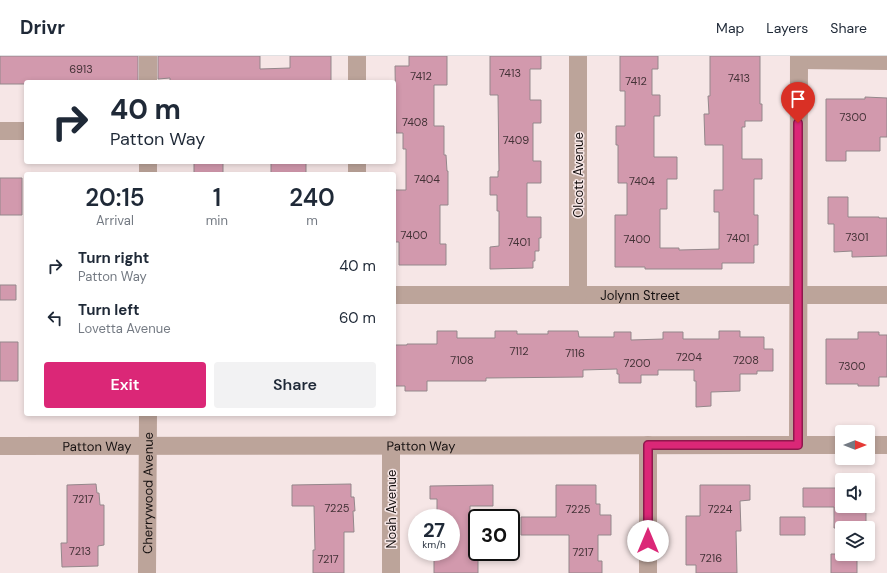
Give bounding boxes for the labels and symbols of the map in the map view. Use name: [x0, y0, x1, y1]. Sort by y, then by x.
house number: 6913: [69, 62, 93, 76]
house number: 7413: [499, 66, 521, 80]
house number: 7412: [410, 69, 432, 83]
house number: 7413: [728, 71, 750, 85]
house number: 7412: [625, 74, 647, 88]
pin: [781, 82, 815, 123]
house number: 7300: [839, 110, 867, 124]
house number: 7408: [402, 115, 428, 129]
street label: Olcott Avenue: [570, 132, 587, 218]
house number: 7409: [503, 133, 529, 147]
house number: 7404: [414, 172, 440, 186]
house number: 7404: [629, 174, 655, 188]
house number: 7400: [401, 228, 427, 242]
house number: 7301: [845, 230, 869, 244]
house number: 7401: [727, 231, 749, 245]
house number: 7400: [624, 232, 650, 246]
house number: 7401: [508, 235, 530, 249]
street label: Jolynn Street: [600, 287, 680, 304]
house number: 7112: [509, 344, 529, 358]
house number: 7116: [565, 346, 585, 360]
house number: 7204: [676, 350, 702, 364]
house number: 7108: [450, 353, 474, 367]
house number: 7208: [733, 353, 759, 367]
house number: 7200: [624, 356, 650, 370]
house number: 7300: [838, 359, 866, 373]
north arrow: [835, 425, 875, 465]
street label: Cherrywood Avenue: [139, 432, 156, 554]
street label: Patton Way: [63, 437, 131, 454]
street label: Patton Way: [387, 437, 455, 454]
street label: Noah Avenue: [383, 470, 400, 548]
house number: 7217: [72, 492, 94, 506]
house number: 7225: [325, 501, 350, 515]
house number: 7225: [566, 502, 591, 516]
house number: 7224: [708, 502, 733, 516]
speed limit sign: 30: [468, 509, 520, 561]
position arrow: [627, 520, 669, 562]
house number: 7213: [69, 544, 91, 558]
house number: 7217: [572, 545, 594, 559]
house number: 7216: [700, 551, 722, 565]
house number: 7217: [317, 552, 339, 566]

